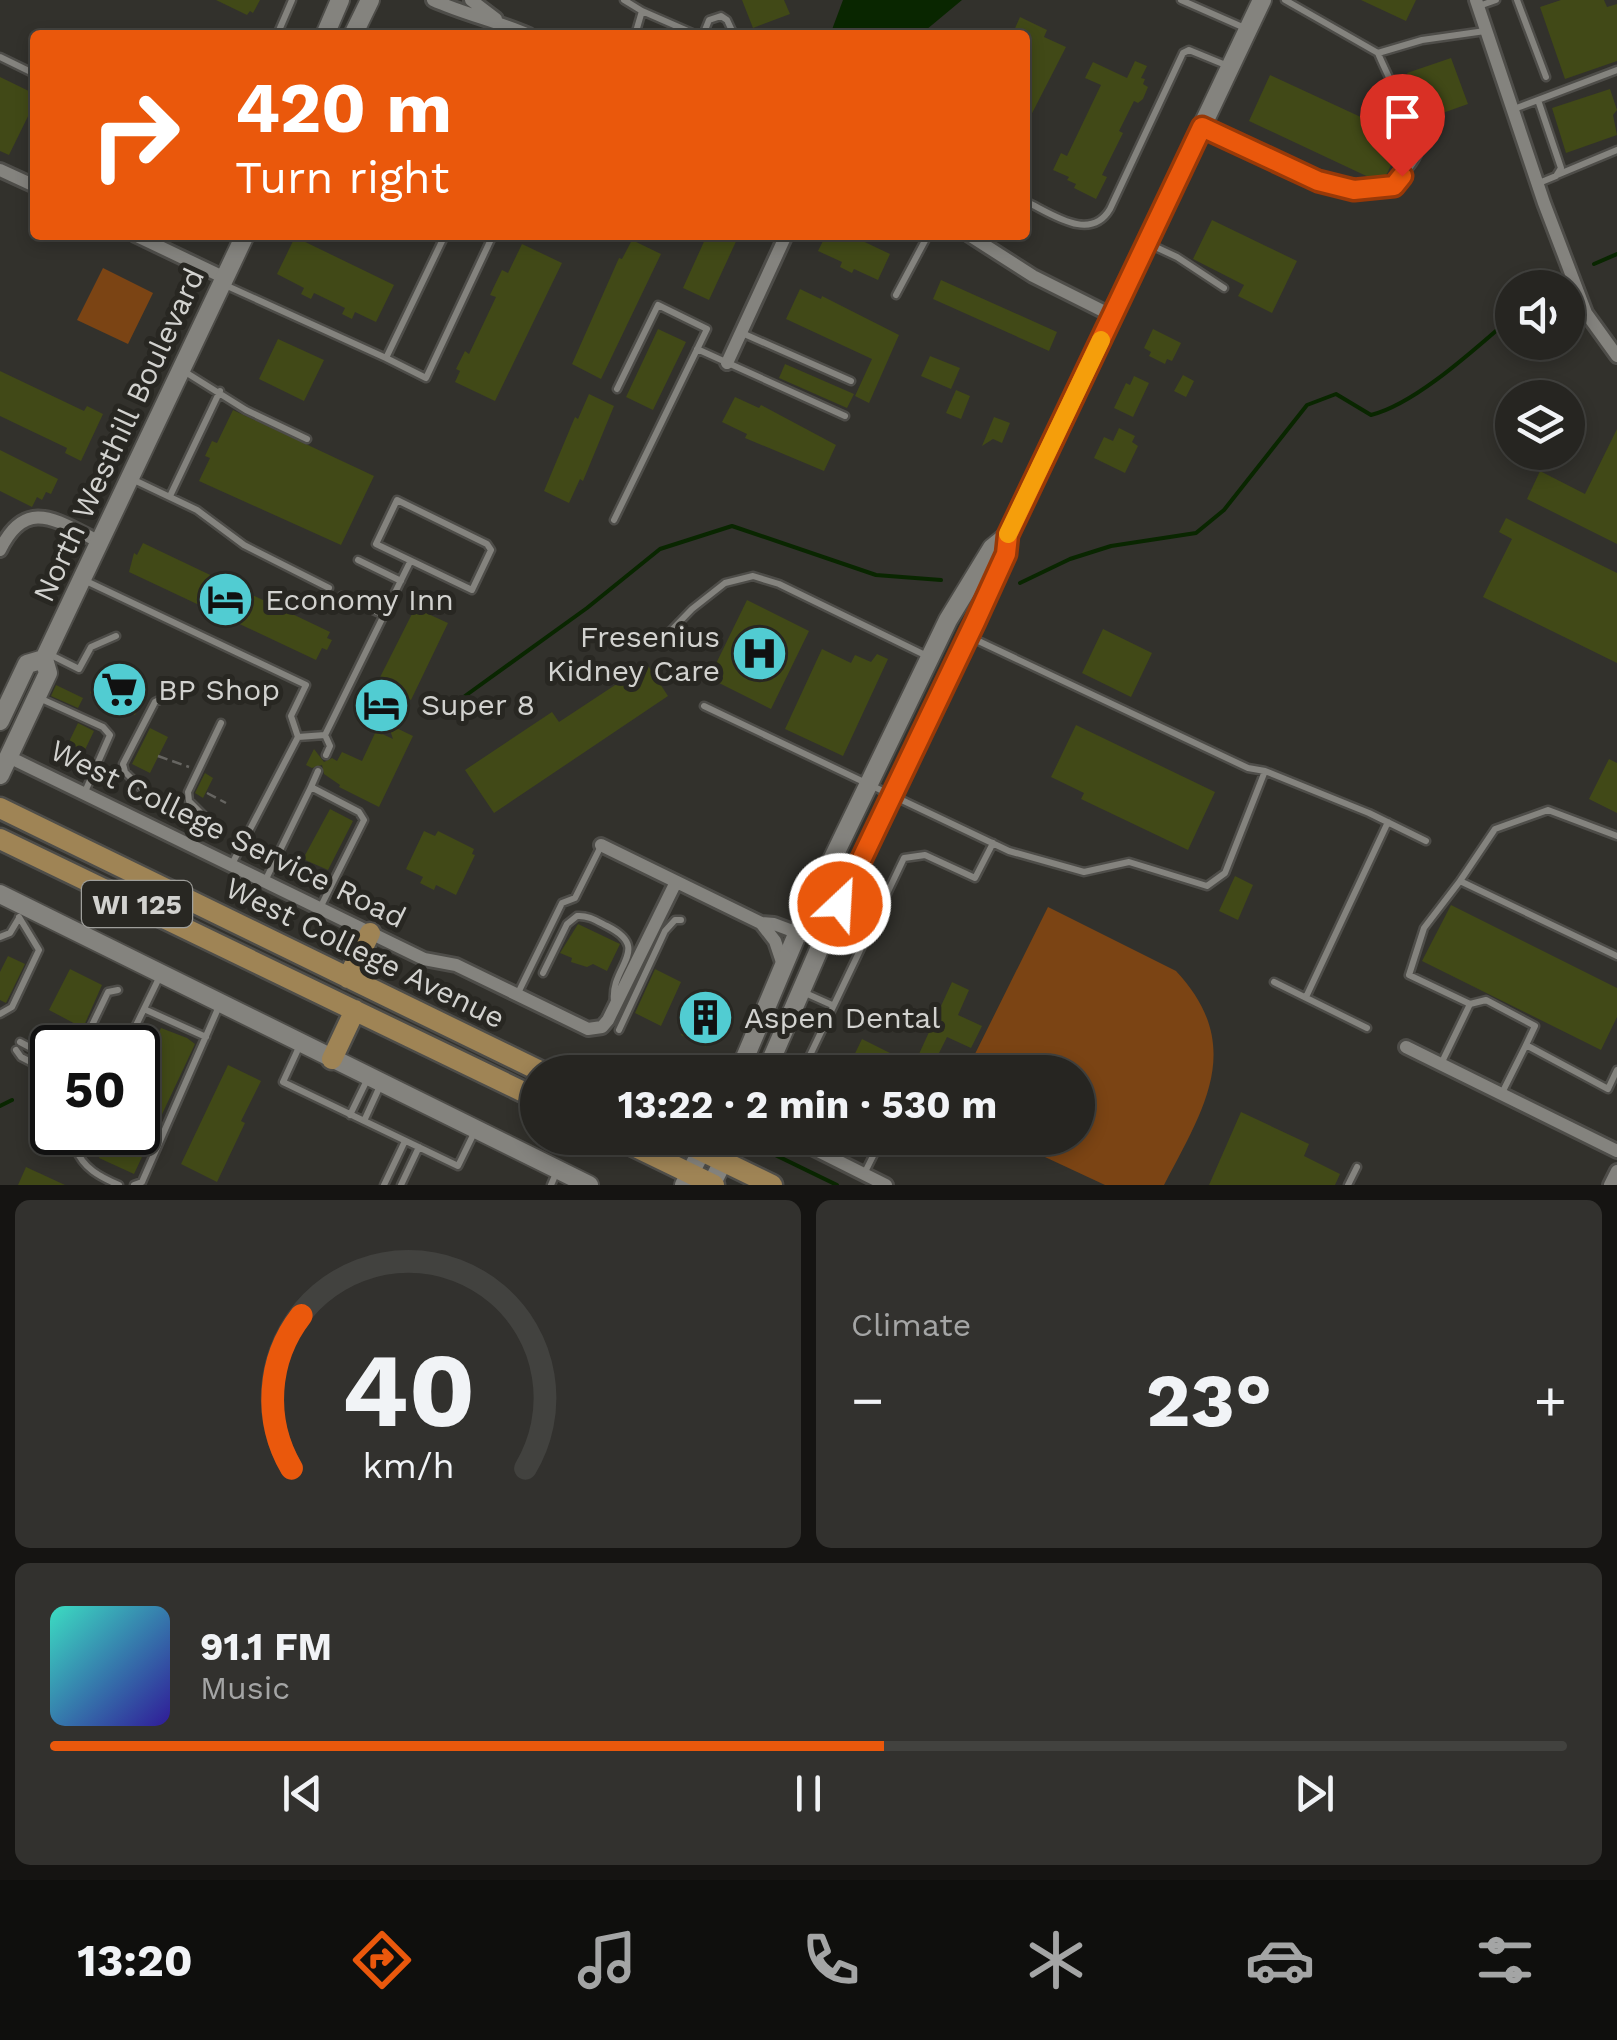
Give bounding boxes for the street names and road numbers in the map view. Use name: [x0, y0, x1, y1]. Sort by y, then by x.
street label: North Westhill Boulevard: [26, 262, 211, 607]
street label: West College Service Road: [45, 732, 412, 935]
street label: West College Avenue: [220, 870, 511, 1035]
road number: WI 125: [82, 881, 192, 927]

